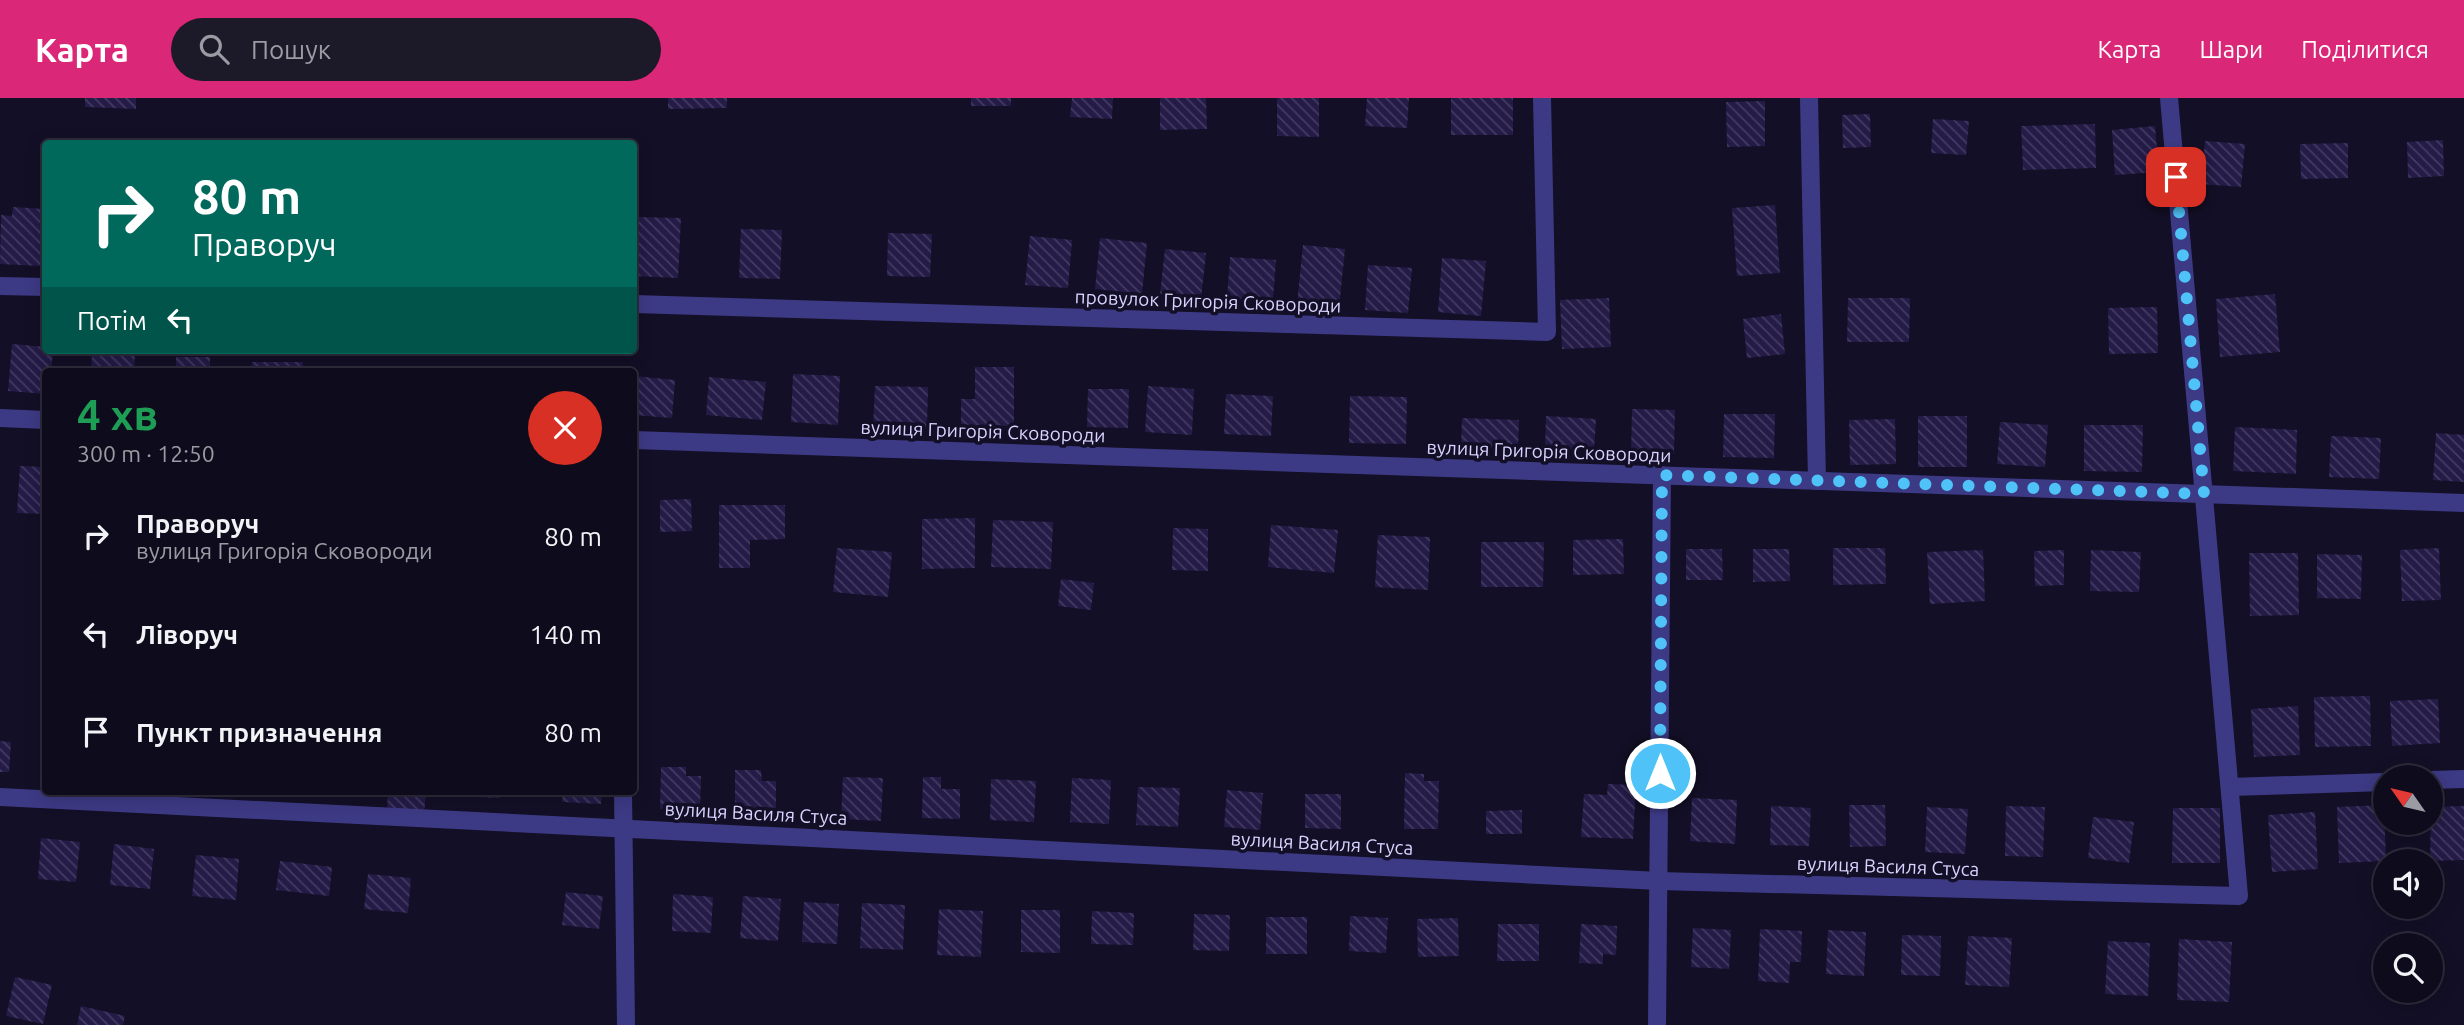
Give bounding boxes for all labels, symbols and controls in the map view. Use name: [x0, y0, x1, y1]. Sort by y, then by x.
search box: [171, 18, 661, 81]
icon: search: [195, 30, 233, 68]
text: Карта: [35, 31, 129, 68]
text: Пошук: [251, 35, 331, 64]
text: Карта: [2097, 36, 2161, 63]
text: Шари: [2199, 36, 2263, 63]
text: Поділитися: [2301, 36, 2429, 63]
pin: [2146, 147, 2206, 207]
icon: arrive: [2157, 158, 2195, 196]
icon: right: [77, 168, 168, 259]
text: 80 m: [192, 168, 301, 223]
text: Праворуч: [192, 226, 337, 262]
street label: провулок Григорія Сковороди: [1074, 285, 1342, 317]
icon: left: [161, 301, 199, 339]
text: Потім: [77, 306, 147, 335]
text: 4 хв: [77, 391, 158, 438]
button: close: [528, 391, 602, 465]
street label: вулиця Григорія Сковороди: [860, 416, 1106, 446]
street label: вулиця Григорія Сковороди: [1426, 436, 1672, 466]
text: 300 m · 12:50: [77, 441, 215, 466]
text: Праворуч: [136, 509, 259, 538]
icon: right: [77, 517, 115, 555]
text: 80 m: [544, 522, 602, 551]
text: вулиця Григорія Сковороди: [136, 538, 433, 563]
icon: left: [77, 615, 115, 653]
text: Ліворуч: [136, 620, 238, 649]
text: 140 m: [530, 620, 602, 649]
icon: arrive: [77, 713, 115, 751]
text: Пункт призначення: [136, 718, 382, 747]
text: 80 m: [544, 718, 602, 747]
position arrow: [1623, 736, 1697, 810]
north arrow: [2373, 765, 2443, 835]
map controls: [2373, 765, 2443, 1003]
street label: вулиця Василя Стуса: [664, 797, 848, 829]
street label: вулиця Василя Стуса: [1230, 827, 1414, 859]
button: sound: [2373, 849, 2443, 919]
street label: вулиця Василя Стуса: [1796, 852, 1980, 880]
button: search: [2373, 933, 2443, 1003]

